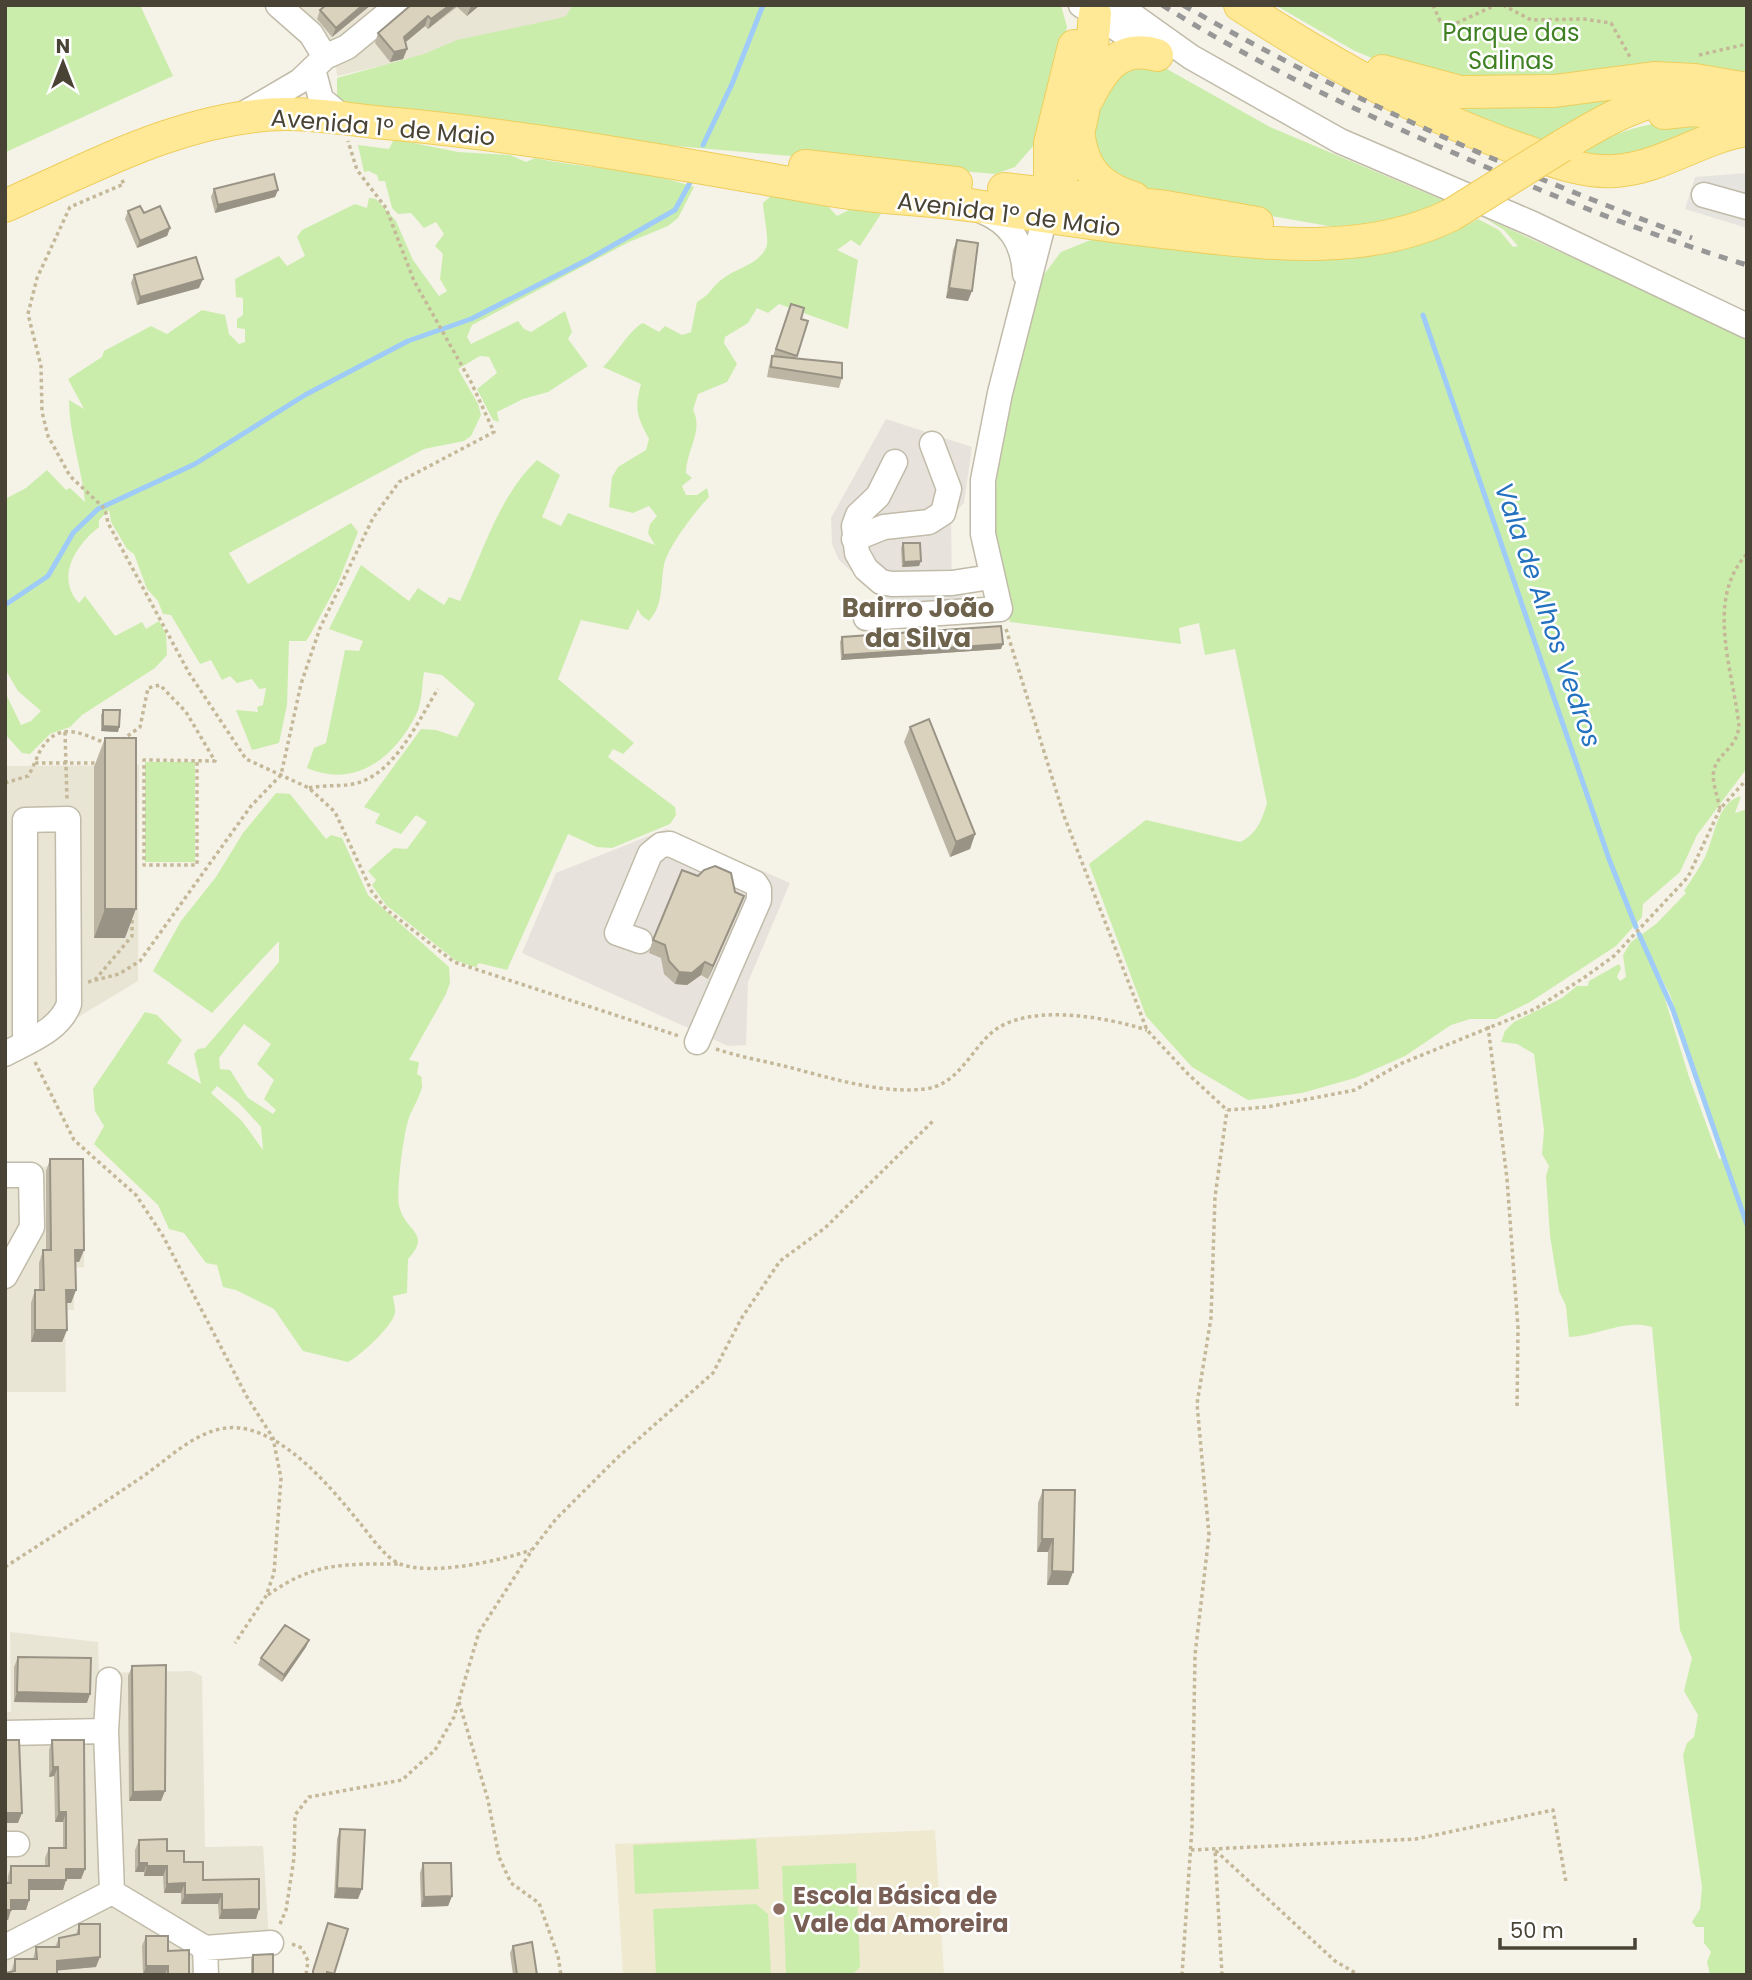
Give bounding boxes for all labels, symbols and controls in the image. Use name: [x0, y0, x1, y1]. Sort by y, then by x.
park label: Parque das Salinas: [1443, 16, 1579, 77]
north arrow: [28, 28, 98, 98]
text: N: [56, 33, 70, 60]
street label: Avenida 1º de Maio: [270, 101, 496, 153]
street label: Avenida 1º de Maio: [895, 184, 1123, 244]
water label: Vala de Alhos Vedros: [1486, 478, 1610, 752]
district label: Bairro João da Silva: [842, 590, 994, 656]
place label: Escola Básica de Vale da Amoreira: [793, 1879, 1009, 1940]
marker: Escola Básica de Vale da Amoreira: [771, 1901, 787, 1917]
scale bar: [1500, 1906, 1635, 1950]
text: 50 m: [1510, 1916, 1564, 1945]

